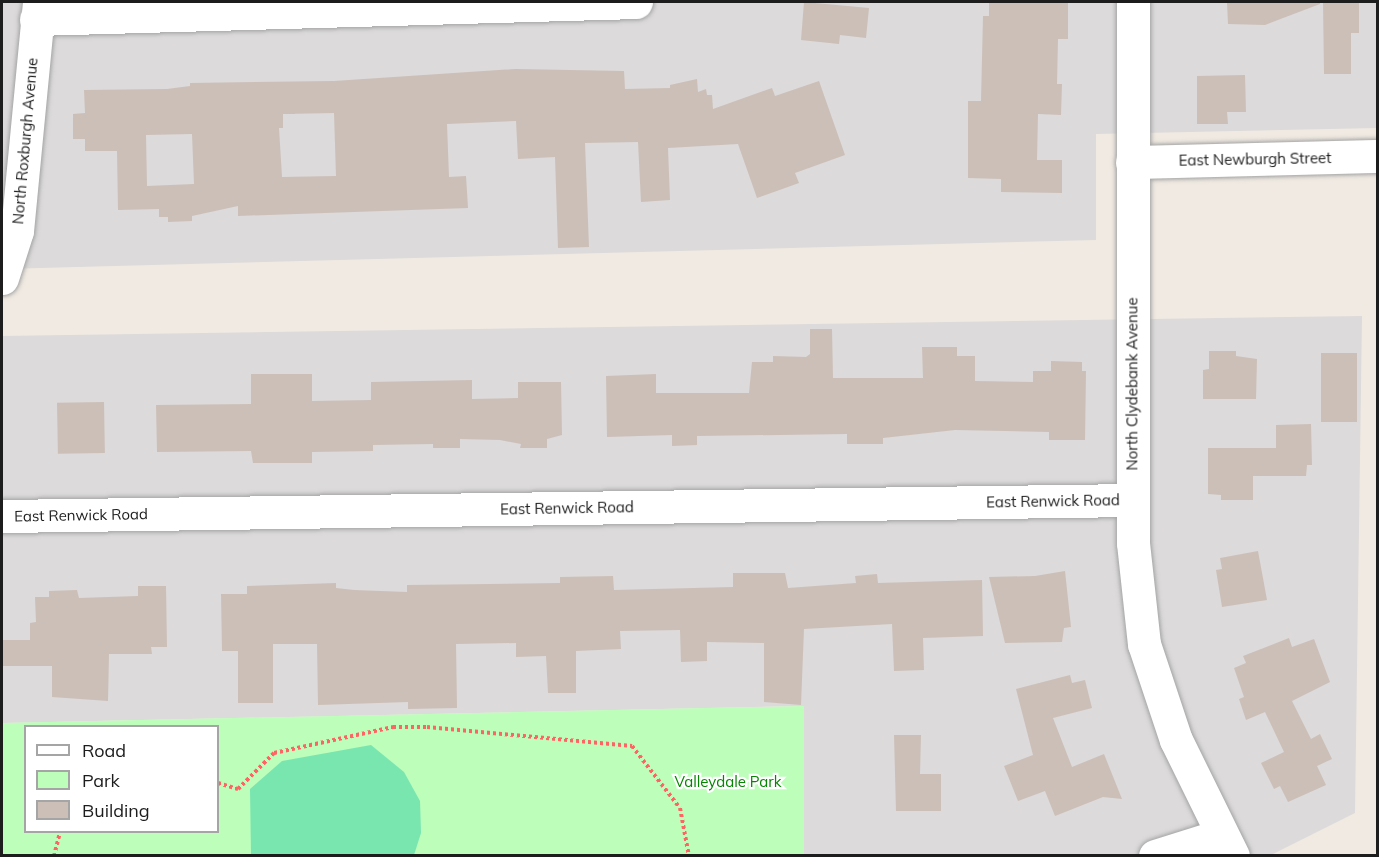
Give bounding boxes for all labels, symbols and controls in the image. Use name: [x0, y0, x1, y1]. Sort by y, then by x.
street label: North Roxburgh Avenue: [9, 57, 41, 225]
street label: East Newburgh Street: [1178, 149, 1332, 169]
street label: North Clydebank Avenue: [1123, 297, 1141, 471]
street label: East Renwick Road: [986, 491, 1120, 511]
street label: East Renwick Road: [500, 498, 634, 518]
street label: East Renwick Road: [14, 505, 148, 525]
legend: [24, 725, 219, 833]
text: Road: [82, 739, 126, 762]
text: Park: [82, 769, 120, 792]
park label: Valleydale Park: [675, 773, 781, 791]
text: Building: [82, 799, 150, 822]

